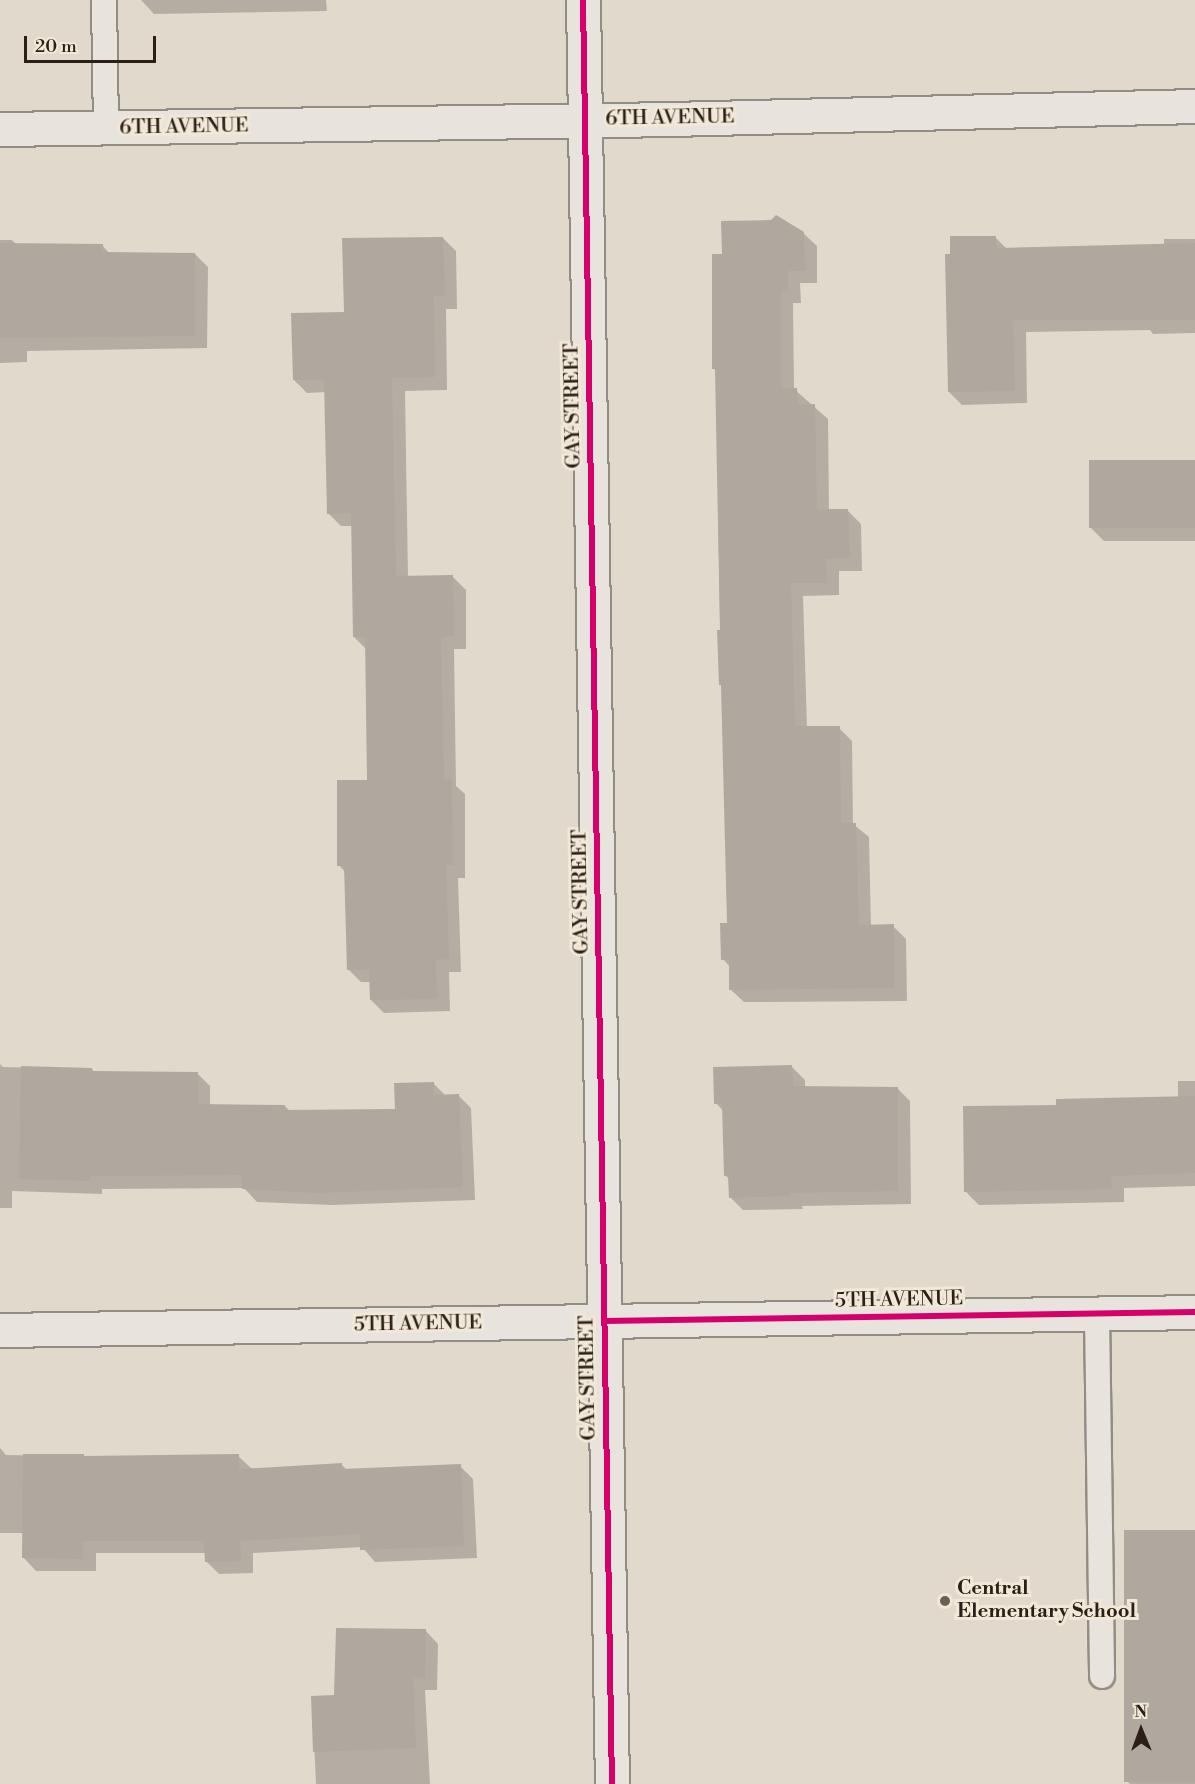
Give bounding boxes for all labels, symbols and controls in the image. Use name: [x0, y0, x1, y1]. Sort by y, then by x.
scale bar: [27, 24, 159, 62]
text: 20 m: [35, 35, 77, 58]
street label: 6TH AVENUE: [605, 105, 735, 131]
street label: 6TH AVENUE: [119, 114, 249, 140]
street label: GAY STREET: [560, 343, 586, 469]
street label: GAY STREET: [568, 829, 594, 955]
street label: 5TH AVENUE: [835, 1287, 963, 1313]
street label: 5TH AVENUE: [354, 1311, 482, 1337]
street label: GAY STREET: [575, 1315, 601, 1441]
place label: Central Elementary School: [957, 1577, 1136, 1624]
marker: Central Elementary School: [938, 1594, 952, 1608]
north arrow: [1111, 1700, 1171, 1760]
text: N: [1134, 1702, 1147, 1722]

